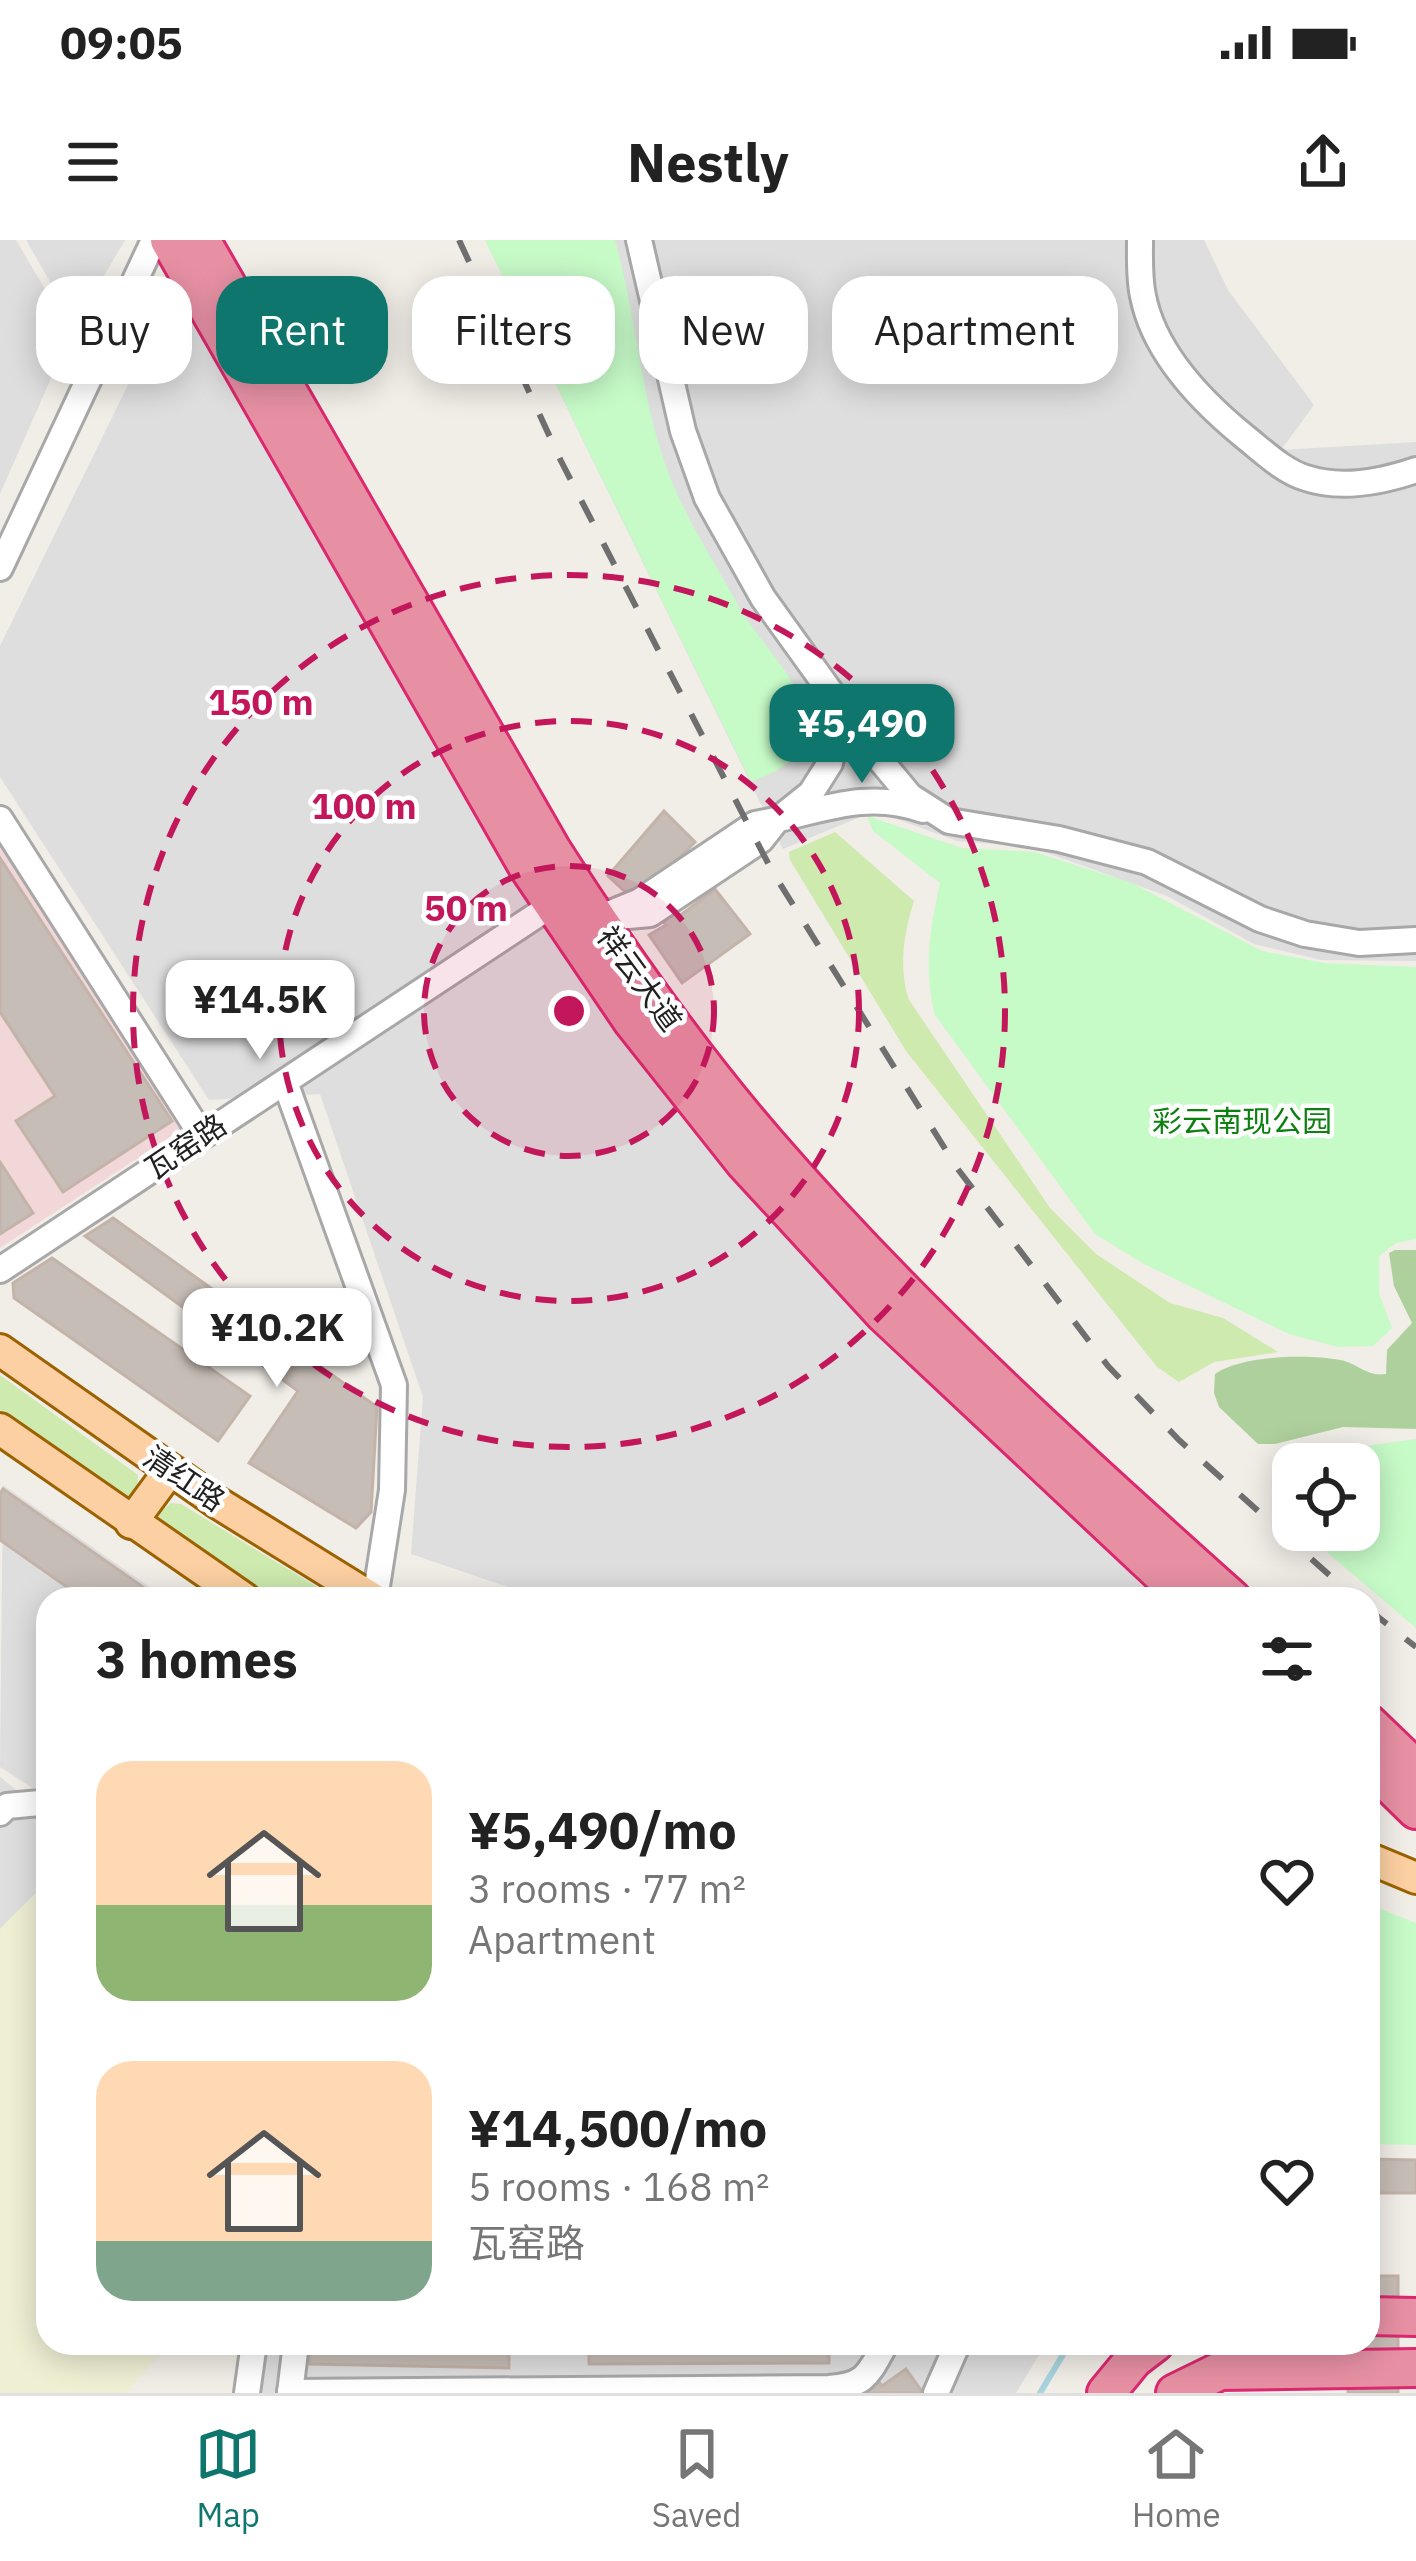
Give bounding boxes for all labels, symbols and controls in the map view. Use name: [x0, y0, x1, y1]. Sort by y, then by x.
text: 09:05: [60, 13, 183, 71]
text: Nestly: [627, 127, 789, 197]
icon: menu: [60, 129, 126, 195]
icon: share: [1290, 129, 1356, 195]
chip: Buy: [36, 276, 192, 384]
chip: Rent: [216, 276, 388, 384]
chip: Filters: [412, 276, 615, 384]
chip: New: [639, 276, 808, 384]
chip: Apartment: [832, 276, 1118, 384]
text: 150 m: [208, 678, 314, 725]
pin: ¥5,490: [764, 684, 960, 786]
text: ¥5,490: [796, 697, 928, 748]
text: 100 m: [311, 782, 417, 829]
text: 50 m: [424, 884, 508, 931]
street label: 祥云大道: [589, 918, 691, 1038]
pin: ¥14.5K: [162, 960, 358, 1062]
text: ¥14.5K: [193, 973, 327, 1024]
centre of rings: [548, 990, 590, 1032]
park label: 彩云南现公园: [1152, 1101, 1332, 1140]
street label: 瓦窑路: [137, 1104, 233, 1187]
pin: ¥10.2K: [179, 1288, 375, 1390]
text: ¥10.2K: [210, 1301, 344, 1352]
street label: 清红路: [137, 1436, 233, 1519]
map controls: [1272, 1443, 1380, 1551]
button: locate: [1272, 1443, 1380, 1551]
text: 3 homes: [96, 1626, 298, 1692]
icon: filters: [1254, 1626, 1320, 1692]
text: ¥5,490/mo: [468, 1797, 737, 1863]
icon: home: [192, 1809, 336, 1953]
icon: heart: [1254, 1848, 1320, 1914]
text: 3 rooms · 77 m²: [468, 1863, 746, 1914]
text: Apartment: [468, 1914, 656, 1965]
text: ¥14,500/mo: [468, 2095, 767, 2161]
icon: home: [192, 2109, 336, 2253]
icon: heart: [1254, 2148, 1320, 2214]
text: 5 rooms · 168 m²: [468, 2161, 770, 2212]
text: 瓦窑路: [468, 2217, 585, 2268]
tab: Map: [195, 2421, 261, 2536]
tab: Saved: [652, 2421, 741, 2536]
tab: Home: [1132, 2421, 1221, 2536]

